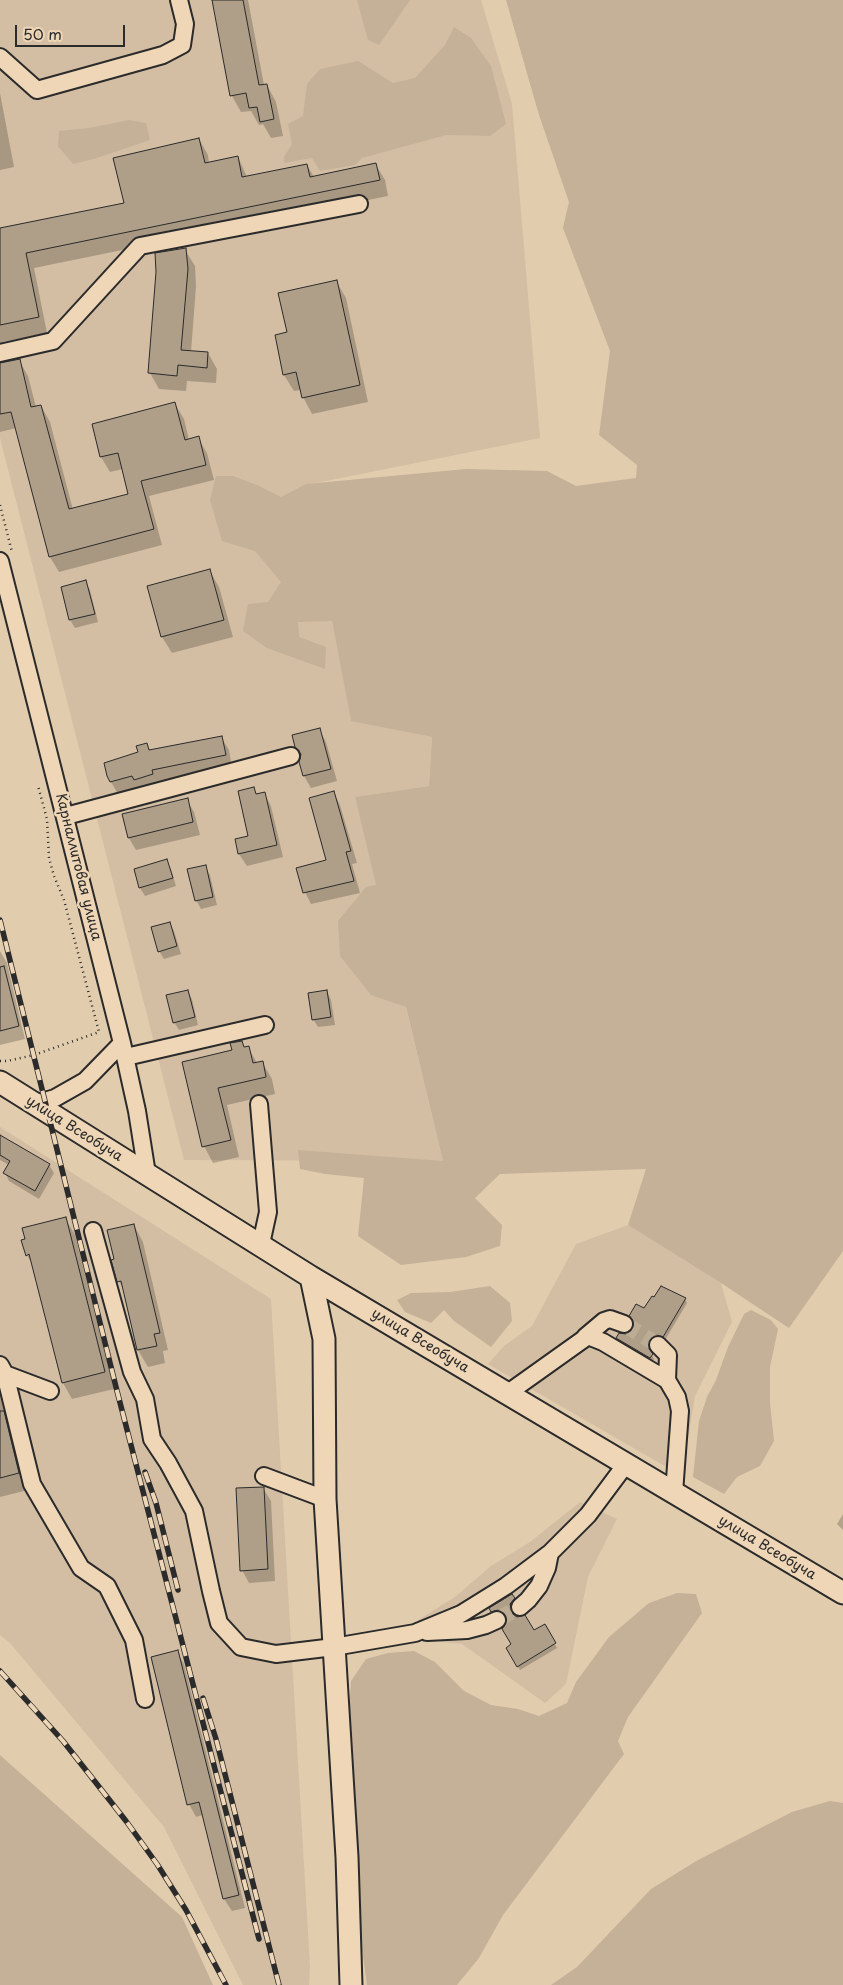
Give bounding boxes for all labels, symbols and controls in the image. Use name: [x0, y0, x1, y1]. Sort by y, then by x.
scale bar: [18, 15, 128, 47]
text: 50 m: [23, 22, 62, 45]
street label: Карналлитовая улица: [52, 792, 104, 942]
street label: улица Всеобуча: [23, 1093, 125, 1165]
street label: улица Всеобуча: [368, 1305, 472, 1377]
street label: улица Всеобуча: [715, 1512, 819, 1584]

